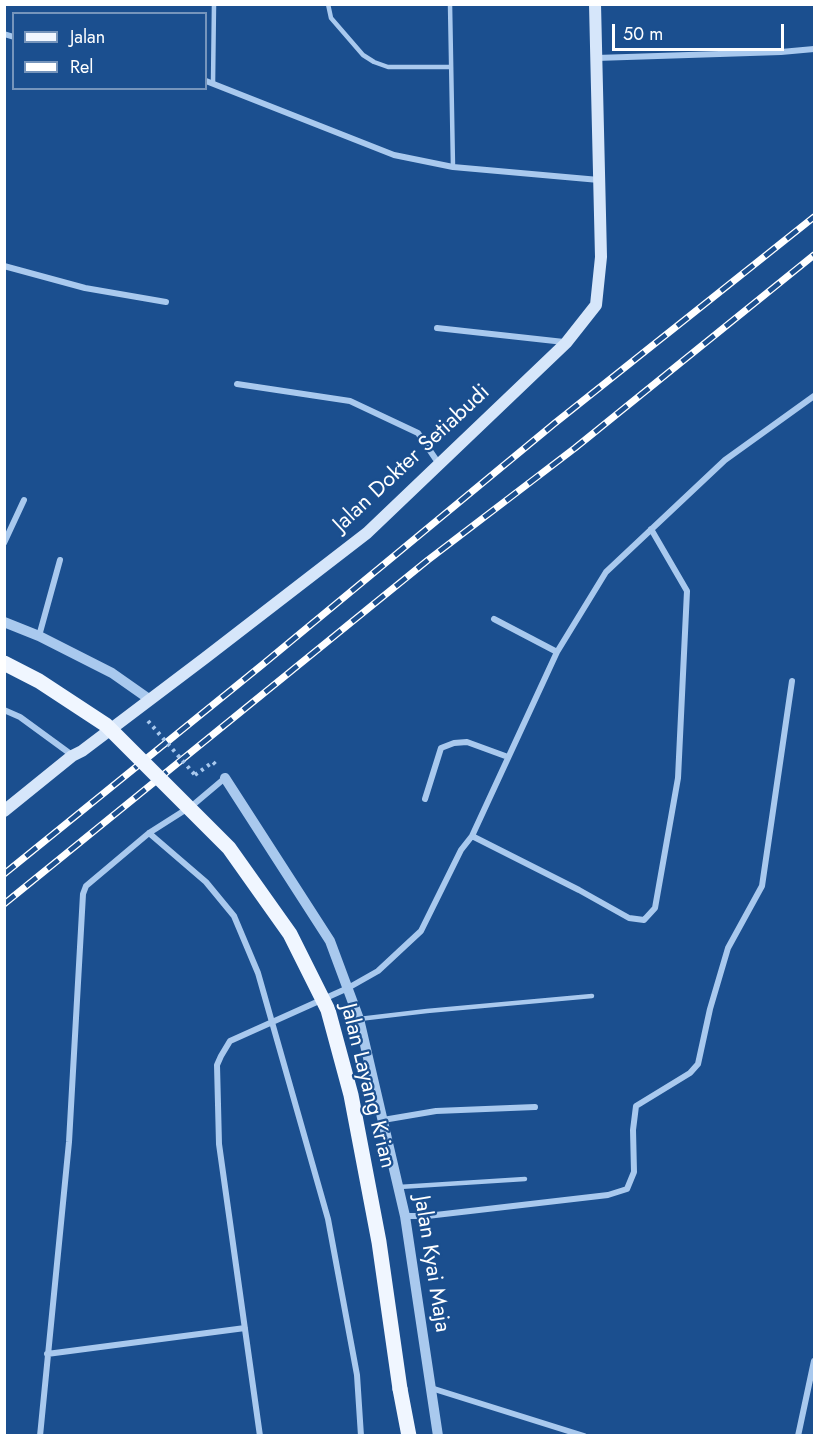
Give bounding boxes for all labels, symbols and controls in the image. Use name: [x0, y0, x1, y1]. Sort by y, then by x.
legend: [12, 12, 207, 90]
scale bar: [615, 12, 788, 50]
text: 50 m: [623, 21, 663, 47]
text: Jalan: [70, 24, 105, 50]
text: Rel: [70, 54, 94, 80]
street label: Jalan Dokter Setiabudi: [328, 380, 496, 538]
street label: Jalan Layang Krian: [334, 1001, 400, 1171]
street label: Jalan Kyai Maja: [407, 1194, 455, 1334]

